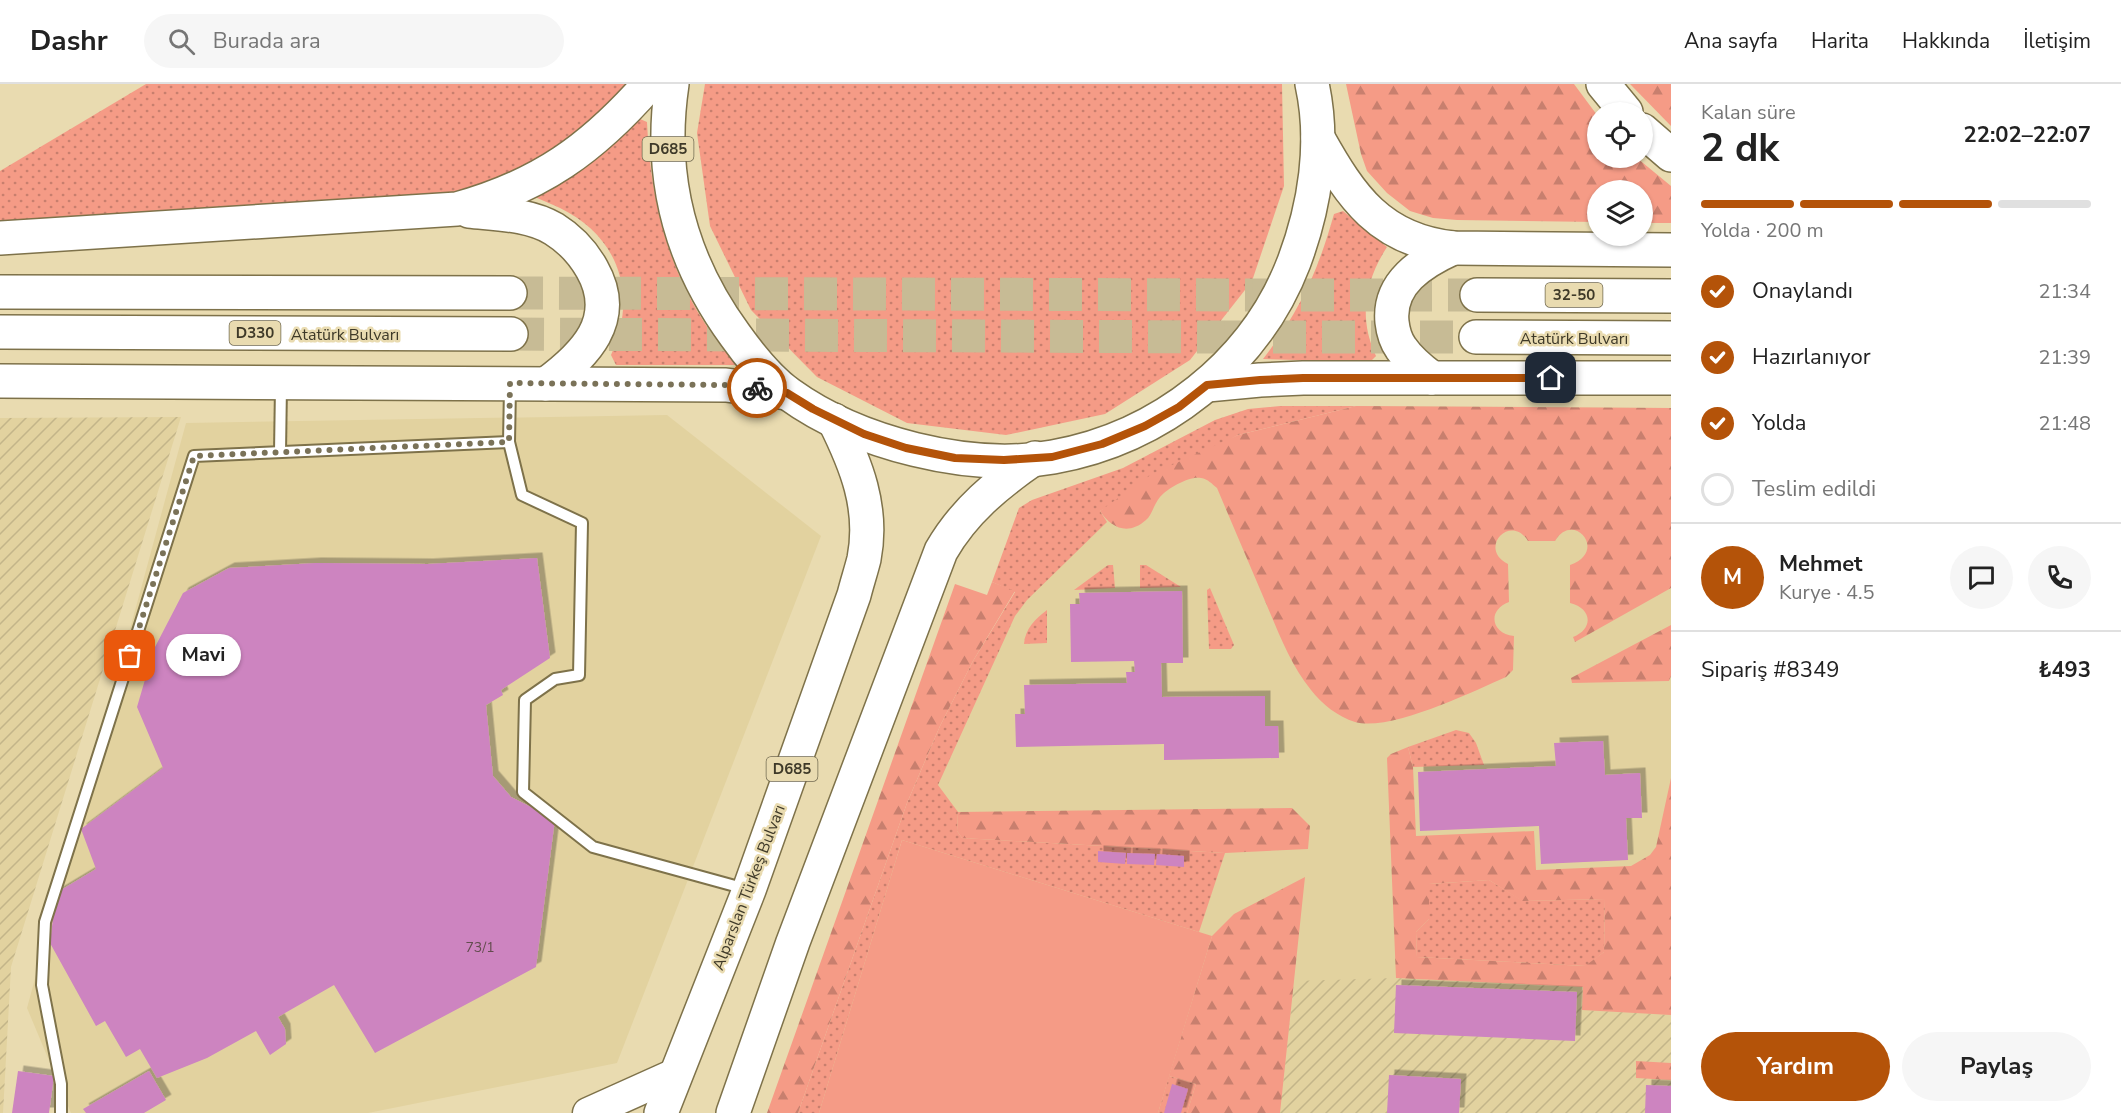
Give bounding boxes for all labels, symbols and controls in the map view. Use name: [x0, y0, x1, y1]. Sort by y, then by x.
search box: [144, 14, 564, 68]
text: Dashr: [30, 22, 108, 60]
icon: search: [165, 25, 198, 58]
text: Burada ara: [213, 26, 321, 56]
text: Ana sayfa: [1684, 27, 1778, 55]
text: Harita: [1811, 27, 1869, 55]
text: Hakkında: [1902, 27, 1990, 55]
text: İletişim: [2023, 27, 2091, 55]
text: Kalan süre: [1701, 99, 1796, 126]
map controls: [1587, 102, 1653, 246]
button: locate: [1587, 102, 1653, 168]
text: 22:02–22:07: [1963, 120, 2091, 150]
text: 2 dk: [1701, 122, 1779, 175]
road number: D685: [642, 137, 694, 161]
button: layers: [1587, 180, 1653, 246]
text: Yolda · 200 m: [1701, 217, 1824, 244]
icon: check: [1701, 275, 1734, 308]
text: Onaylandı: [1752, 276, 1853, 306]
text: 21:34: [2038, 278, 2091, 305]
road number: 32-50: [1546, 283, 1602, 307]
road number: D330: [230, 321, 280, 345]
street label: Atatürk Bulvarı: [291, 324, 399, 346]
street label: Atatürk Bulvarı: [1520, 328, 1628, 350]
icon: check: [1701, 341, 1734, 374]
text: Hazırlanıyor: [1752, 342, 1871, 372]
text: 21:39: [2038, 344, 2091, 371]
pin: [1525, 352, 1576, 403]
courier: [727, 358, 787, 418]
icon: home: [1534, 361, 1567, 394]
icon: bike: [741, 372, 774, 405]
icon: check: [1701, 407, 1734, 440]
text: Yolda: [1752, 408, 1807, 438]
text: 21:48: [2038, 410, 2091, 437]
text: Teslim edildi: [1752, 474, 1876, 504]
button: chat: [1950, 546, 2013, 609]
button: phone: [2028, 546, 2091, 609]
text: Mehmet: [1779, 549, 1863, 579]
text: M: [1723, 562, 1742, 592]
text: Kurye · 4.5: [1779, 579, 1874, 606]
pin: [104, 630, 155, 681]
callout: Mavi: [166, 635, 241, 677]
icon: bag: [113, 639, 146, 672]
text: Mavi: [182, 641, 225, 668]
text: Sipariş #8349: [1701, 655, 1839, 685]
text: ₺493: [2038, 655, 2091, 685]
road number: D685: [766, 757, 818, 781]
street label: Alparslan Türkeş Bulvarı: [707, 801, 791, 973]
house number: 73/1: [465, 938, 495, 957]
button: Yardım: [1701, 1032, 1890, 1101]
button: Paylaş: [1902, 1032, 2091, 1101]

